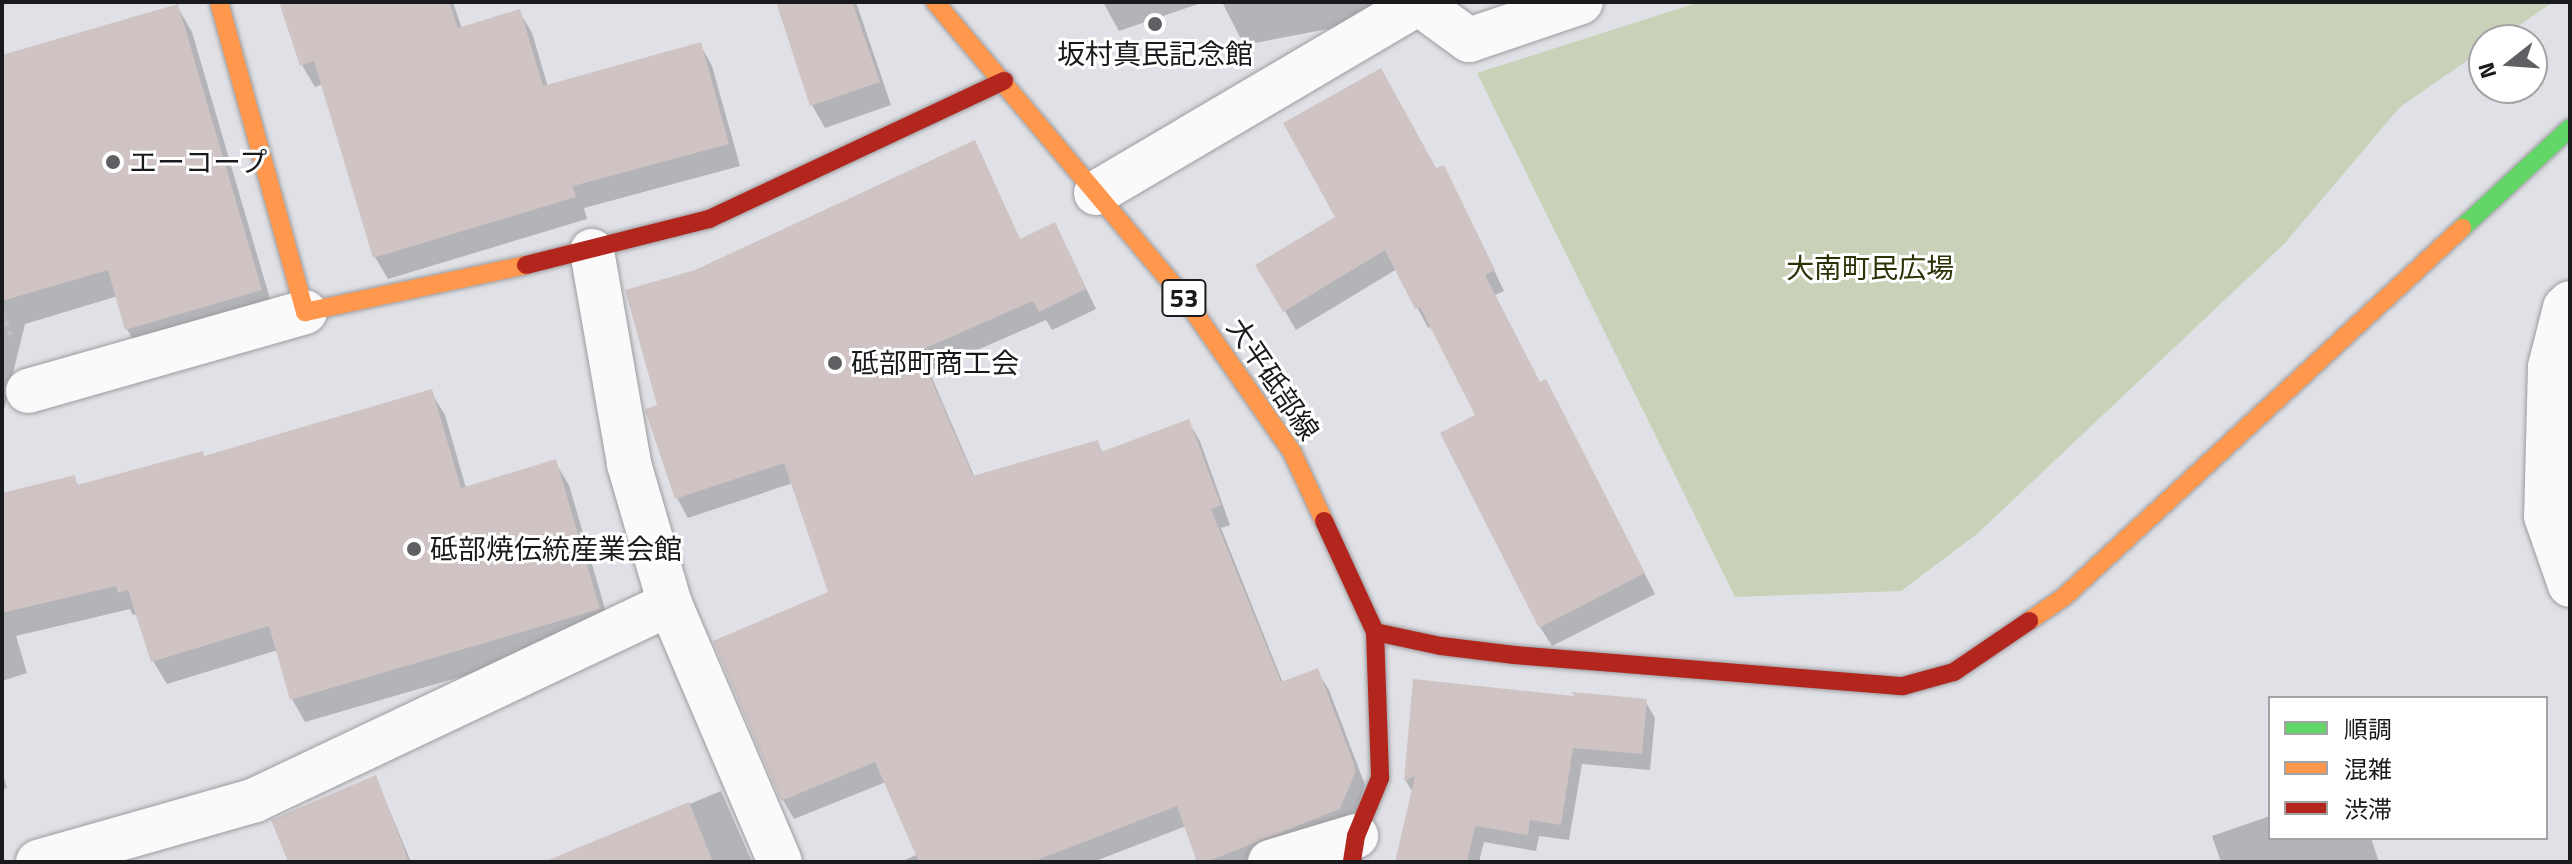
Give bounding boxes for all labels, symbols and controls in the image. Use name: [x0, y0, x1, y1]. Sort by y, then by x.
marker: 坂村真民記念館: [1146, 15, 1164, 33]
north arrow: [2468, 24, 2548, 104]
place label: 坂村真民記念館: [1057, 37, 1253, 71]
text: N: [2468, 58, 2505, 83]
place label: エーコープ: [129, 145, 269, 179]
marker: エーコープ: [104, 153, 122, 171]
park label: 大南町民広場: [1786, 251, 1954, 285]
road number: 53: [1160, 276, 1208, 320]
street label: 大平砥部線: [1220, 312, 1326, 446]
place label: 砥部町商工会: [851, 346, 1019, 380]
marker: 砥部町商工会: [826, 354, 844, 372]
place label: 砥部焼伝統産業会館: [430, 532, 682, 566]
marker: 砥部焼伝統産業会館: [405, 540, 423, 558]
legend: [2268, 696, 2548, 840]
text: 順調: [2344, 711, 2392, 747]
text: 混雑: [2344, 751, 2392, 787]
text: 渋滞: [2344, 791, 2392, 827]

